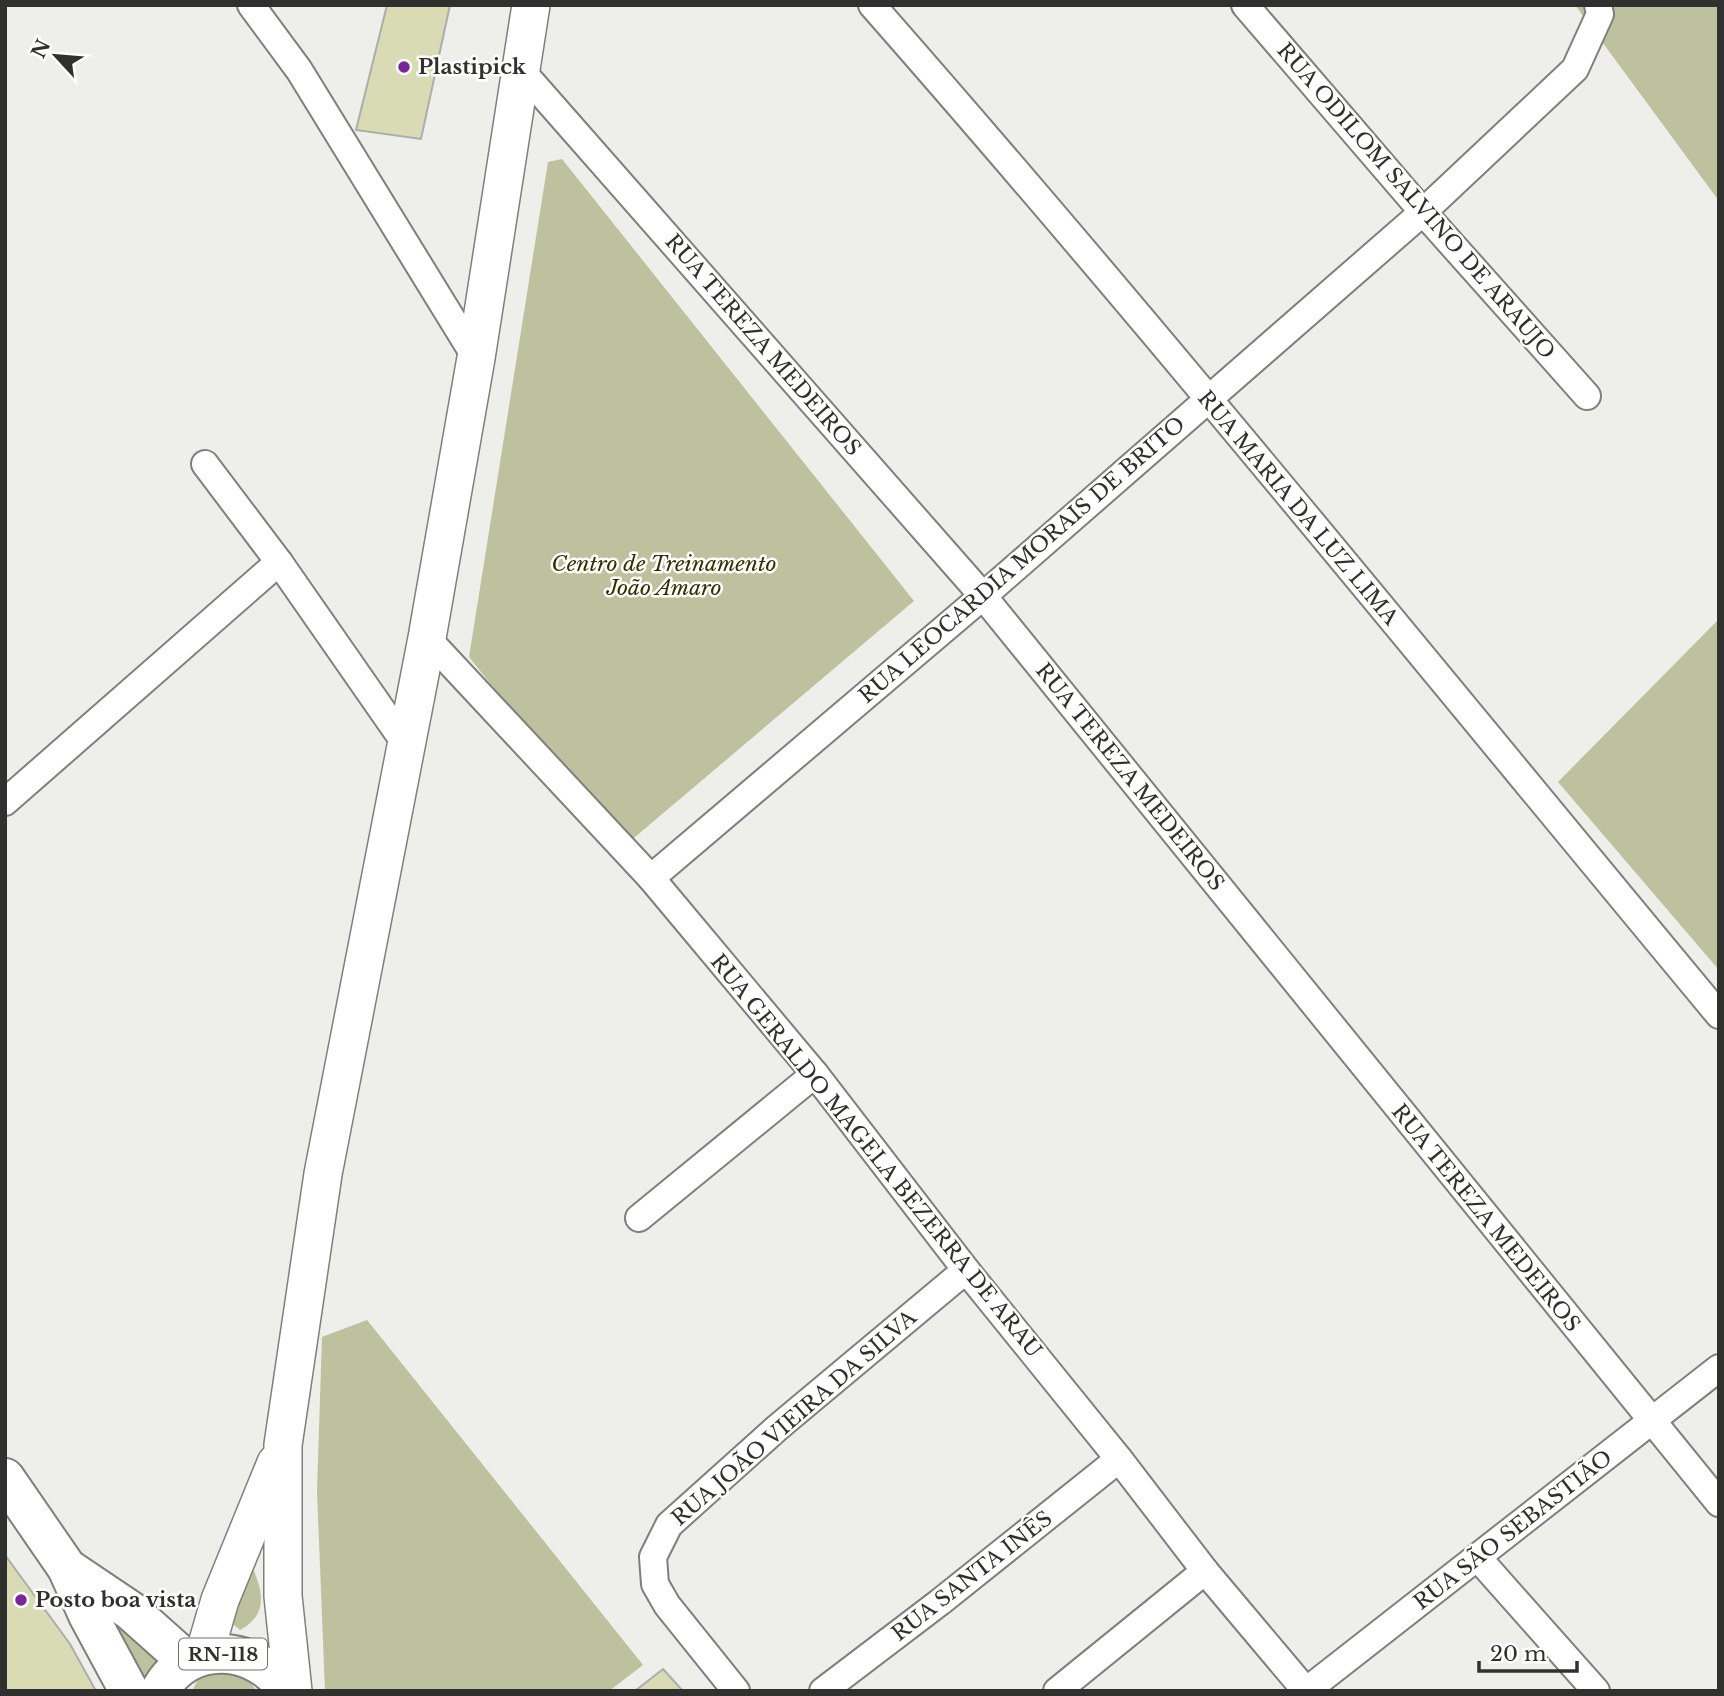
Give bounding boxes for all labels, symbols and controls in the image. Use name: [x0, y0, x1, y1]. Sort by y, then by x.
north arrow: [21, 21, 91, 91]
text: N: [27, 36, 55, 62]
street label: RUA ODILOM SALVINO DE ARAUJO: [1272, 38, 1560, 364]
place label: Plastipick: [418, 54, 527, 80]
marker: Plastipick: [396, 59, 412, 75]
street label: RUA TEREZA MEDEIROS: [660, 229, 866, 461]
street label: RUA MARIA DA LUZ LIMA: [1192, 385, 1404, 631]
street label: RUA LEOCARDIA MORAIS DE BRITO: [854, 411, 1190, 709]
park label: Centro de Treinamento João Amaro: [551, 551, 777, 601]
street label: RUA TEREZA MEDEIROS: [1030, 658, 1230, 896]
street label: RUA GERALDO MAGELA BEZERRA DE ARAU: [705, 949, 1047, 1363]
street label: RUA TEREZA MEDEIROS: [1386, 1099, 1586, 1337]
street label: RUA JOÃO VIEIRA DA SILVA: [666, 1304, 922, 1531]
street label: RUA SÃO SEBASTIÃO: [1409, 1444, 1617, 1616]
street label: RUA SANTA INÊS: [887, 1505, 1057, 1647]
place label: Posto boa vista: [35, 1587, 196, 1613]
marker: Posto boa vista: [13, 1592, 29, 1608]
scale bar: [1479, 1630, 1577, 1674]
road number: RN-118: [179, 1638, 267, 1670]
text: 20 m: [1490, 1641, 1547, 1667]

